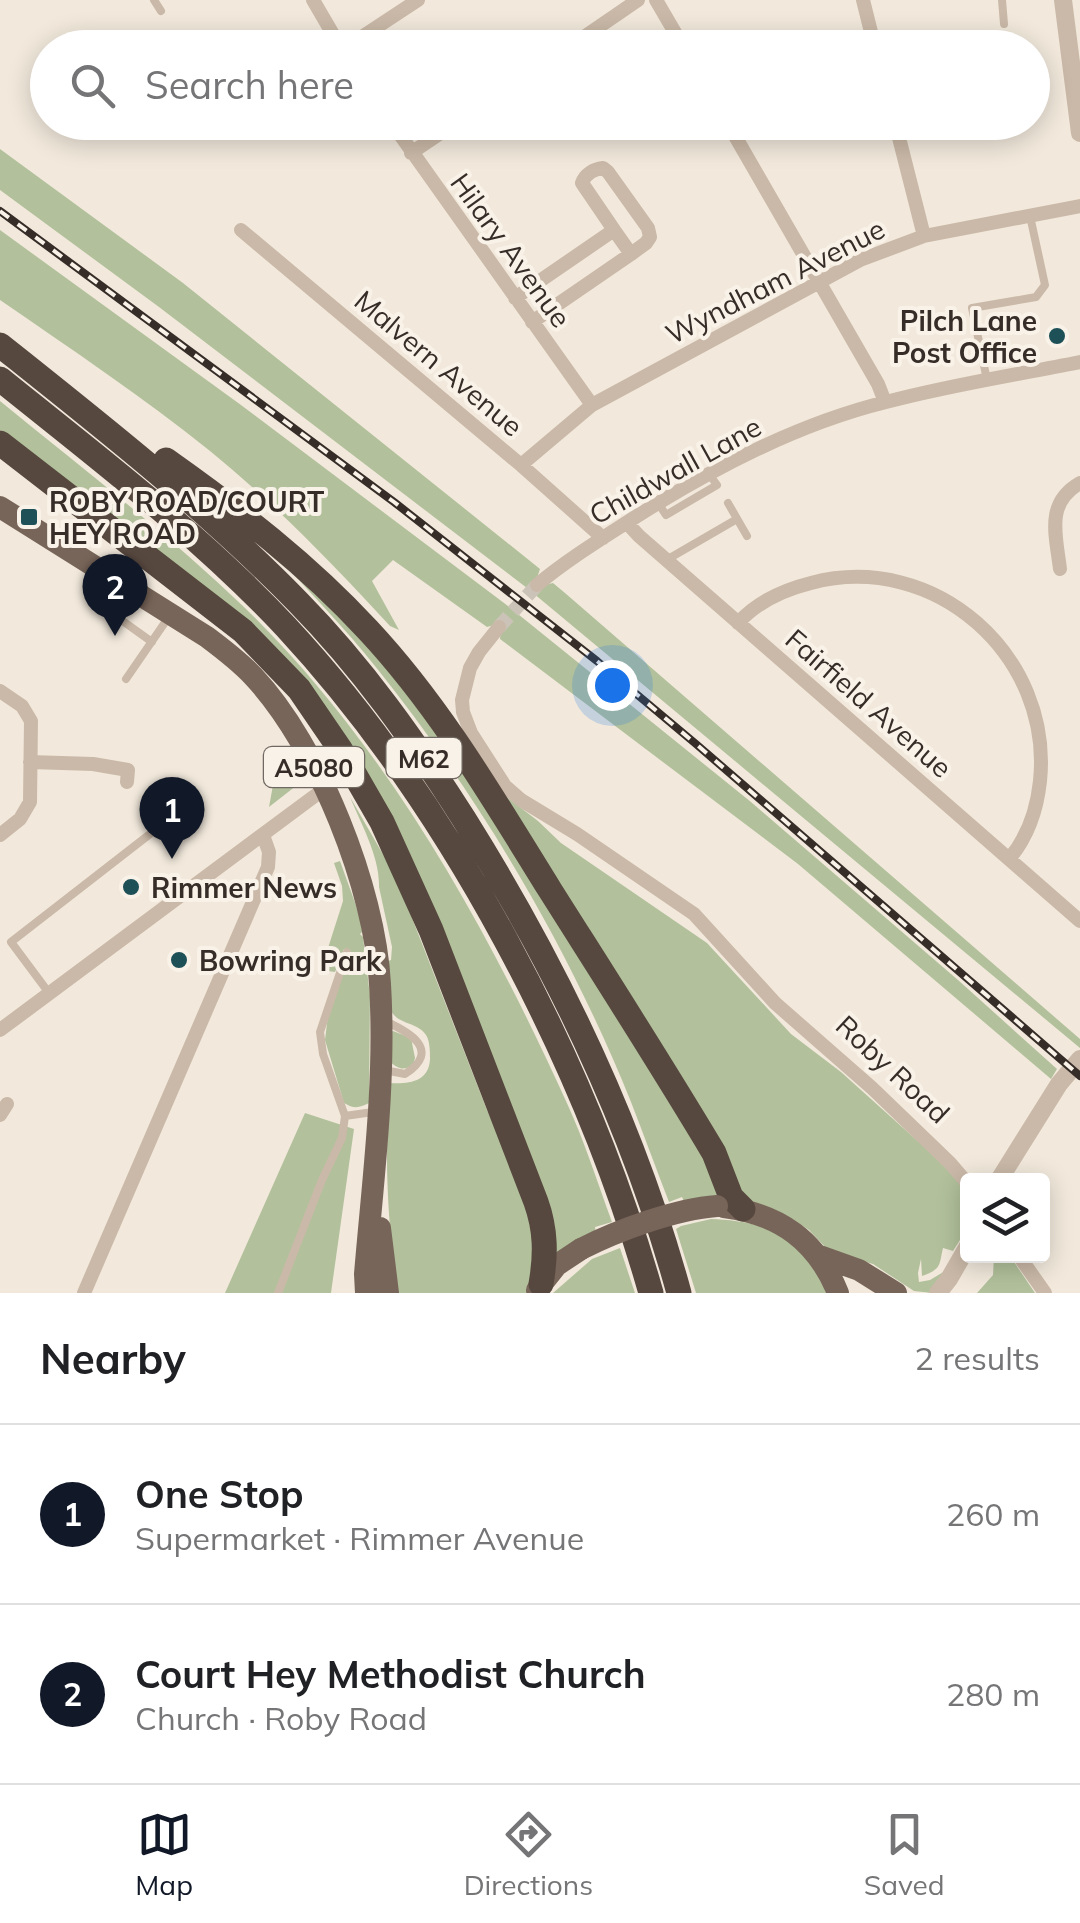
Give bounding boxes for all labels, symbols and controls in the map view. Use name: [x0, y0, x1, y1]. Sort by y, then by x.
search box: [30, 30, 1050, 140]
icon: search: [65, 58, 120, 113]
text: Search here: [145, 61, 354, 109]
street label: Hilary Avenue: [443, 166, 579, 334]
street label: Wyndham Avenue: [660, 211, 890, 351]
street label: Malvern Avenue: [348, 282, 530, 444]
place label: Pilch Lane Post Office: [892, 303, 1037, 370]
marker: Pilch Lane Post Office: [1046, 325, 1068, 347]
street label: Childwall Lane: [583, 408, 767, 532]
place label: ROBY ROAD/COURT HEY ROAD: [49, 484, 324, 551]
marker: ROBY ROAD/COURT HEY ROAD: [18, 506, 40, 528]
pin: 2: [82, 554, 148, 636]
street label: Fairfield Avenue: [779, 621, 959, 785]
your location: [587, 660, 638, 711]
road number: M62: [386, 738, 462, 778]
road number: A5080: [264, 747, 364, 787]
pin: 1: [140, 776, 204, 859]
place label: Rimmer News: [151, 870, 337, 905]
marker: Rimmer News: [120, 876, 142, 898]
place label: Bowring Park: [199, 943, 382, 978]
marker: Bowring Park: [168, 949, 190, 971]
street label: Roby Road: [829, 1008, 957, 1130]
map controls: [960, 1173, 1050, 1263]
button: layers: [960, 1173, 1050, 1263]
text: Nearby: [40, 1332, 186, 1385]
text: 2 results: [915, 1338, 1040, 1378]
text: One Stop: [135, 1470, 304, 1518]
text: 1: [63, 1494, 82, 1534]
text: 260 m: [946, 1494, 1040, 1534]
text: Supermarket · Rimmer Avenue: [135, 1518, 584, 1558]
text: Court Hey Methodist Church: [135, 1650, 646, 1698]
text: 2: [63, 1674, 82, 1714]
text: 280 m: [946, 1674, 1040, 1714]
text: Church · Roby Road: [135, 1698, 427, 1738]
tab: Map: [135, 1807, 193, 1902]
tab: Directions: [464, 1807, 593, 1902]
tab: Saved: [864, 1807, 945, 1902]

